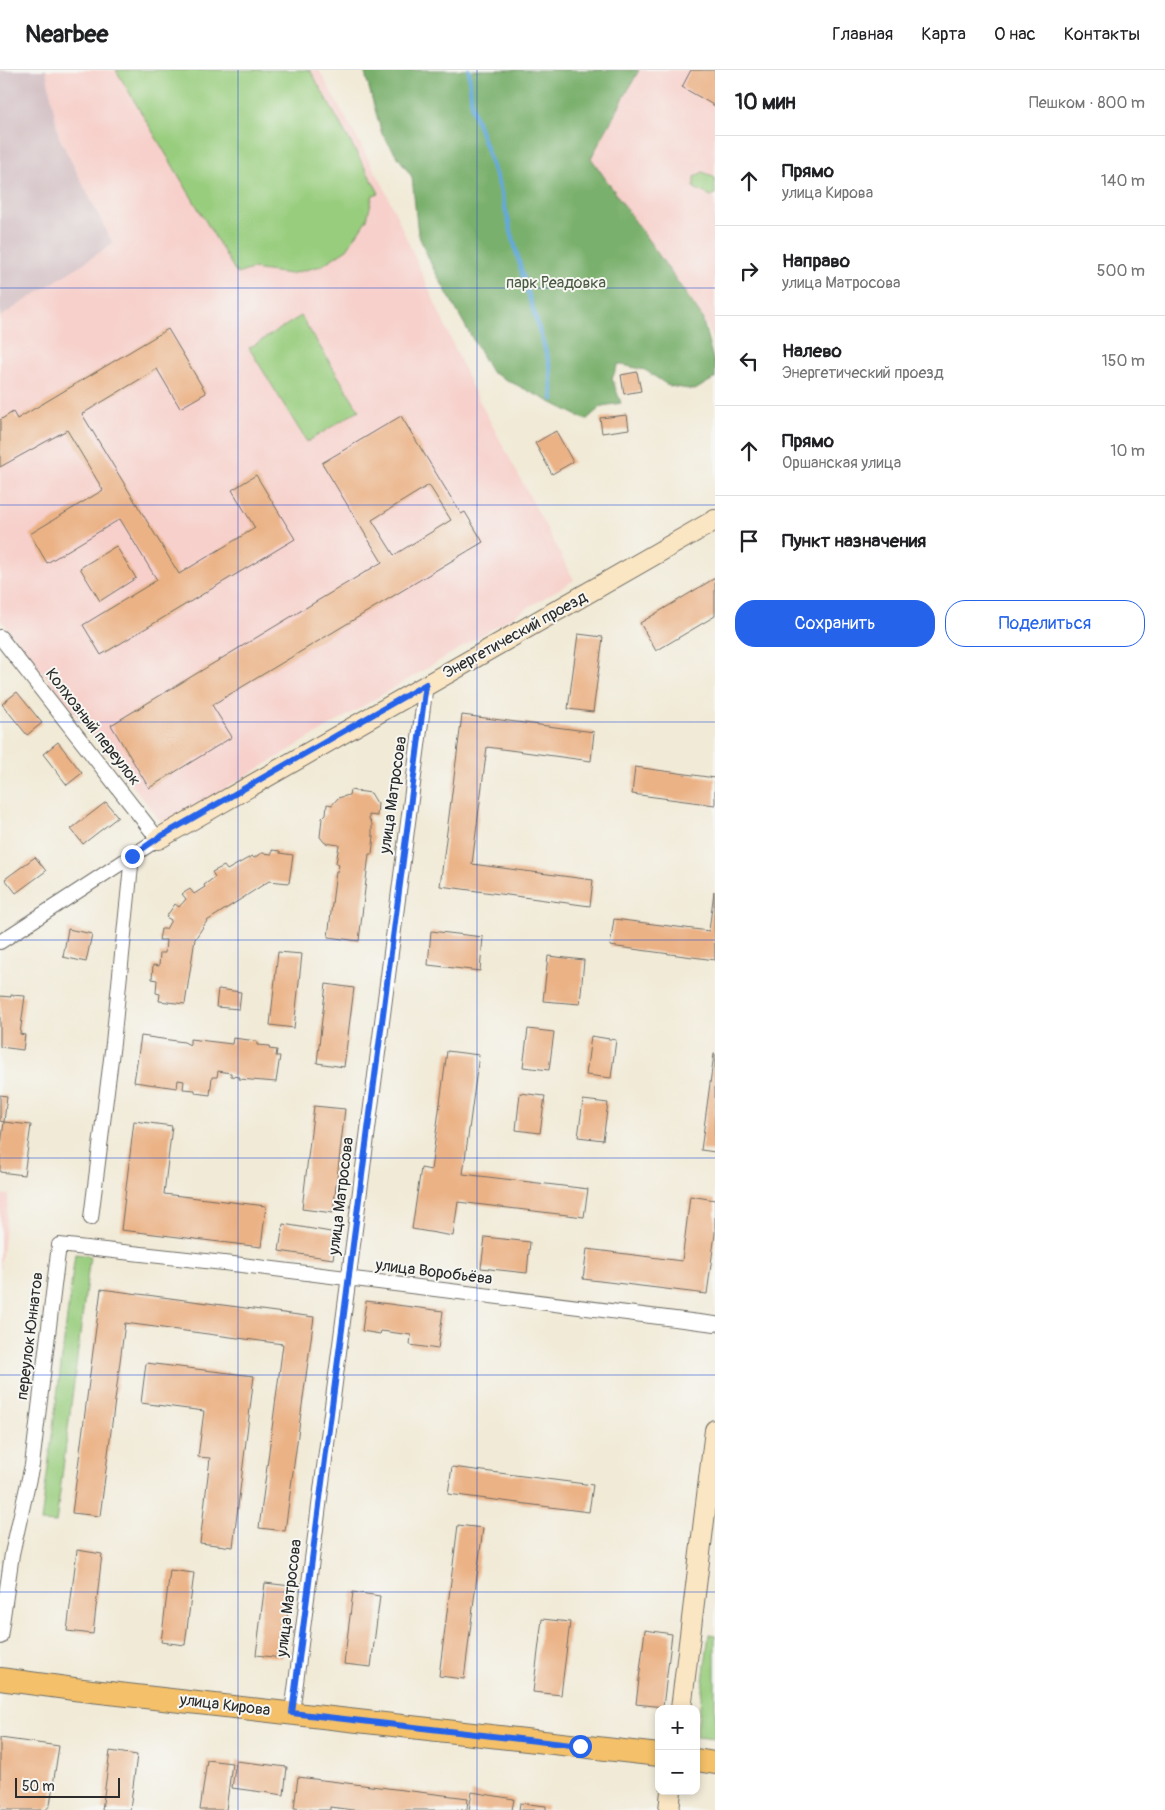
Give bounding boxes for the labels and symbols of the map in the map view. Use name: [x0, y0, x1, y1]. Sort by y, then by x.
park label: парк Реадовка: [506, 273, 606, 293]
street label: Энергетический проезд: [439, 587, 591, 683]
street label: Колхозный переулок: [41, 664, 145, 790]
street label: улица Матросова: [375, 735, 411, 856]
route end: [121, 845, 144, 868]
street label: улица Матросова: [324, 1136, 358, 1257]
street label: улица Воробьёва: [373, 1255, 494, 1289]
street label: переулок Юннатов: [12, 1271, 48, 1401]
street label: улица Матросова: [272, 1538, 306, 1659]
street label: улица Кирова: [178, 1689, 271, 1720]
route start: [569, 1735, 592, 1758]
scale bar: [15, 1775, 120, 1798]

